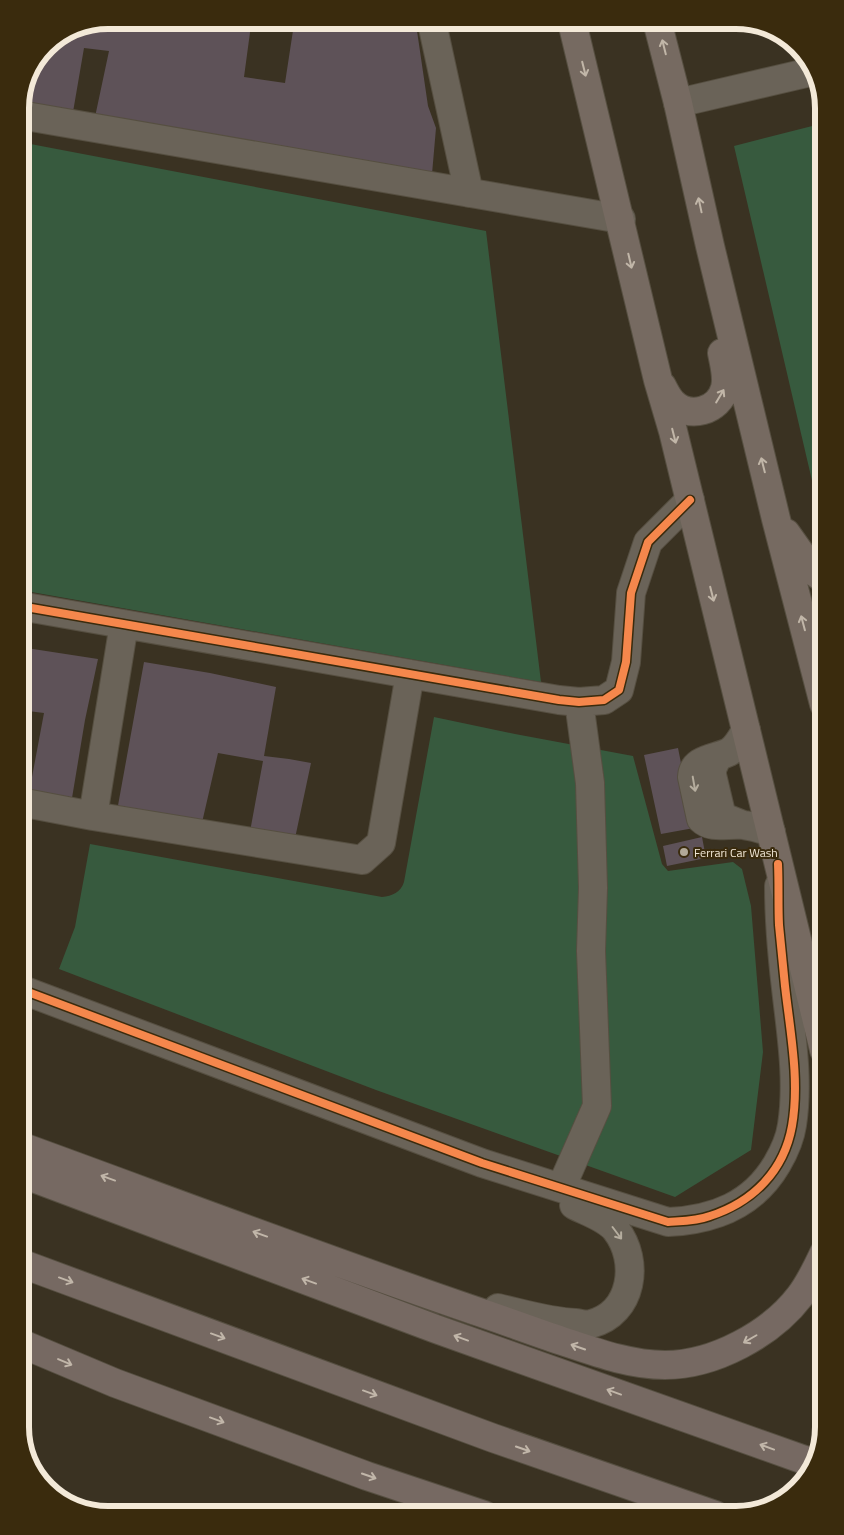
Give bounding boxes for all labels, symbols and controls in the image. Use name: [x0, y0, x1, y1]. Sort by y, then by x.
one-way arrow: [659, 39, 668, 55]
one-way arrow: [580, 61, 589, 77]
one-way arrow: [695, 197, 705, 213]
one-way arrow: [626, 253, 635, 269]
one-way arrow: [716, 389, 726, 403]
one-way arrow: [669, 427, 679, 443]
one-way arrow: [758, 458, 767, 474]
one-way arrow: [708, 585, 717, 601]
one-way arrow: [798, 615, 807, 631]
one-way arrow: [689, 776, 699, 792]
place label: Ferrari Car Wash: [694, 843, 778, 862]
marker: Ferrari Car Wash: [678, 846, 690, 858]
one-way arrow: [100, 1173, 116, 1182]
one-way arrow: [612, 1226, 622, 1240]
one-way arrow: [253, 1229, 268, 1238]
one-way arrow: [58, 1276, 73, 1285]
one-way arrow: [302, 1276, 317, 1285]
one-way arrow: [210, 1332, 225, 1341]
one-way arrow: [454, 1333, 469, 1342]
one-way arrow: [743, 1335, 758, 1345]
one-way arrow: [571, 1341, 587, 1351]
one-way arrow: [57, 1358, 72, 1368]
one-way arrow: [607, 1387, 622, 1396]
one-way arrow: [362, 1389, 378, 1398]
one-way arrow: [208, 1416, 224, 1425]
one-way arrow: [760, 1442, 776, 1451]
one-way arrow: [515, 1445, 530, 1454]
one-way arrow: [361, 1472, 376, 1481]

